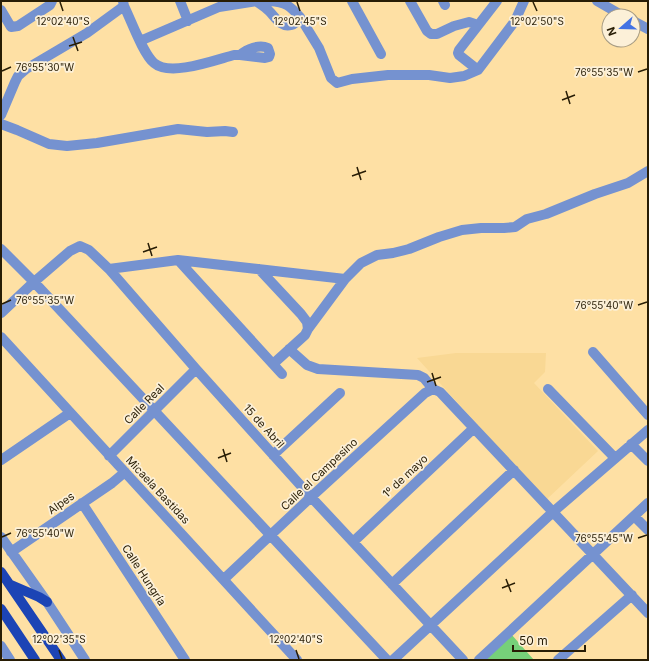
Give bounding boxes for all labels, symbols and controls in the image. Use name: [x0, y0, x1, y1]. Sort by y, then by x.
north arrow: [601, 8, 641, 48]
text: 12°02'40"S: [36, 15, 90, 27]
text: 12°02'45"S: [273, 15, 327, 27]
text: 12°02'50"S: [510, 15, 564, 27]
text: N: [604, 25, 620, 38]
text: 76°55'30"W: [16, 61, 74, 73]
text: 76°55'35"W: [575, 66, 633, 78]
text: 76°55'35"W: [16, 294, 74, 306]
text: 76°55'40"W: [575, 299, 633, 311]
street label: Calle Real: [121, 381, 167, 427]
street label: 15 de Abril: [241, 401, 287, 451]
street label: Calle el Campesino: [278, 435, 361, 513]
street label: 1º de mayo: [379, 451, 431, 501]
street label: Micaela Bastidas: [123, 453, 193, 527]
street label: Alpes: [45, 489, 77, 517]
text: 76°55'40"W: [16, 527, 74, 539]
text: 76°55'45"W: [575, 532, 633, 544]
street label: Calle Hungría: [119, 542, 169, 608]
scale bar: [513, 627, 585, 653]
text: 12°02'35"S: [32, 633, 86, 645]
text: 12°02'40"S: [269, 633, 323, 645]
text: 50 m: [519, 633, 548, 648]

